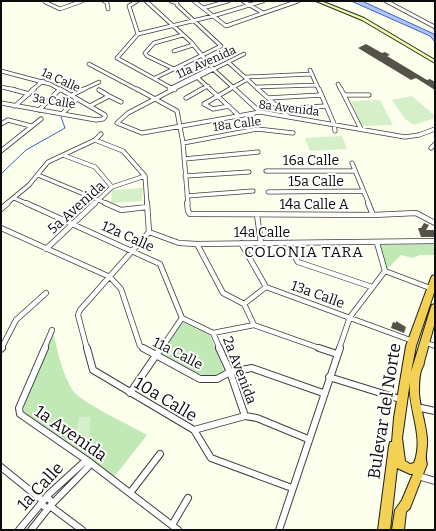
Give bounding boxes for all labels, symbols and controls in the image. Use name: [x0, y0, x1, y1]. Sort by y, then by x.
street label: 11a Avenida: [174, 42, 238, 81]
street label: 1a Calle: [39, 65, 83, 95]
street label: 3a Calle: [32, 91, 76, 111]
street label: 8a Avenida: [258, 97, 321, 119]
street label: 18a Calle: [212, 114, 262, 134]
street label: 16a Calle: [283, 152, 339, 169]
street label: 15a Calle: [288, 173, 344, 190]
street label: 5a Avenida: [44, 177, 109, 237]
street label: 14a Calle A: [279, 196, 349, 213]
street label: 12a Calle: [99, 217, 157, 256]
street label: 14a Calle: [234, 224, 290, 241]
district label: COLONIA TARA: [244, 243, 364, 261]
street label: 13a Calle: [289, 277, 347, 312]
street label: 11a Calle: [150, 334, 206, 373]
street label: 2a Avenida: [219, 334, 260, 407]
street label: Bulevar del Norte: [363, 342, 406, 481]
street label: 10a Calle: [131, 373, 201, 426]
street label: 1a Avenida: [30, 401, 111, 466]
street label: 1a Calle: [13, 458, 68, 515]

